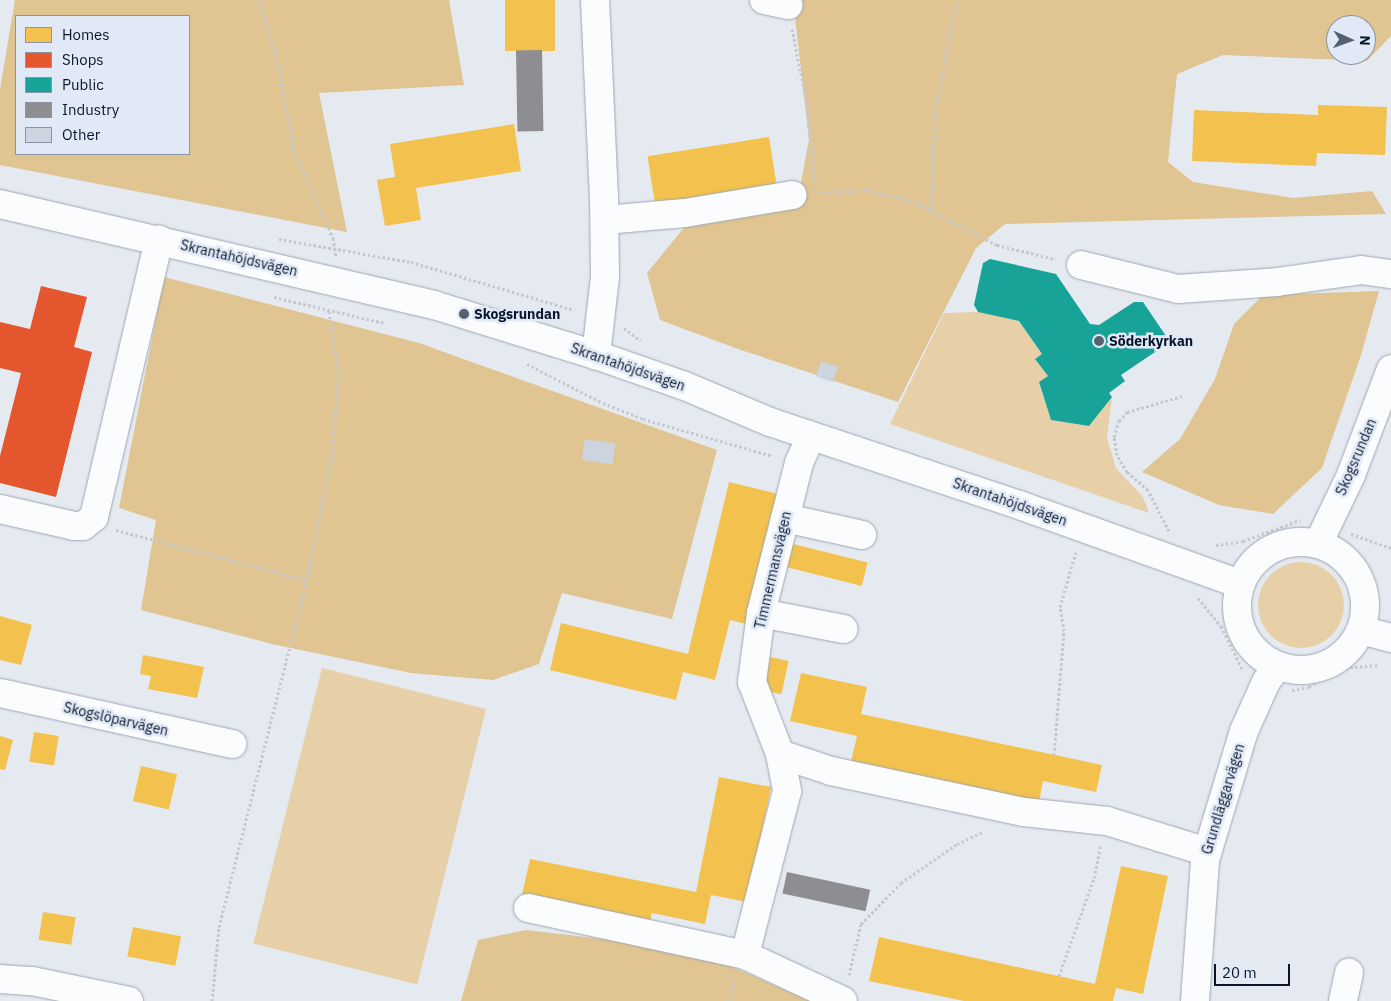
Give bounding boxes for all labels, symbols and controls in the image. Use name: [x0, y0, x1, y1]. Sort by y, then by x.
legend: [15, 15, 190, 155]
north arrow: [1326, 15, 1376, 65]
text: Homes: [62, 25, 110, 44]
text: N: [1356, 35, 1374, 46]
text: Shops: [62, 50, 104, 69]
text: Public: [62, 75, 104, 94]
text: Industry: [62, 100, 119, 119]
text: Other: [62, 125, 100, 144]
street label: Skrantahöjdsvägen: [179, 236, 299, 280]
place label: Skogsrundan: [474, 306, 560, 322]
marker: Skogsrundan: [458, 308, 470, 320]
place label: Söderkyrkan: [1109, 333, 1193, 349]
marker: Söderkyrkan: [1093, 335, 1105, 347]
street label: Skrantahöjdsvägen: [569, 340, 687, 394]
street label: Skogsrundan: [1332, 416, 1380, 498]
street label: Skrantahöjdsvägen: [951, 475, 1069, 529]
street label: Timmermansvägen: [751, 510, 795, 630]
street label: Skogslöparvägen: [62, 699, 170, 739]
street label: Grundläggarvägen: [1198, 742, 1248, 856]
scale bar: [1216, 954, 1292, 986]
text: 20 m: [1222, 963, 1257, 982]

